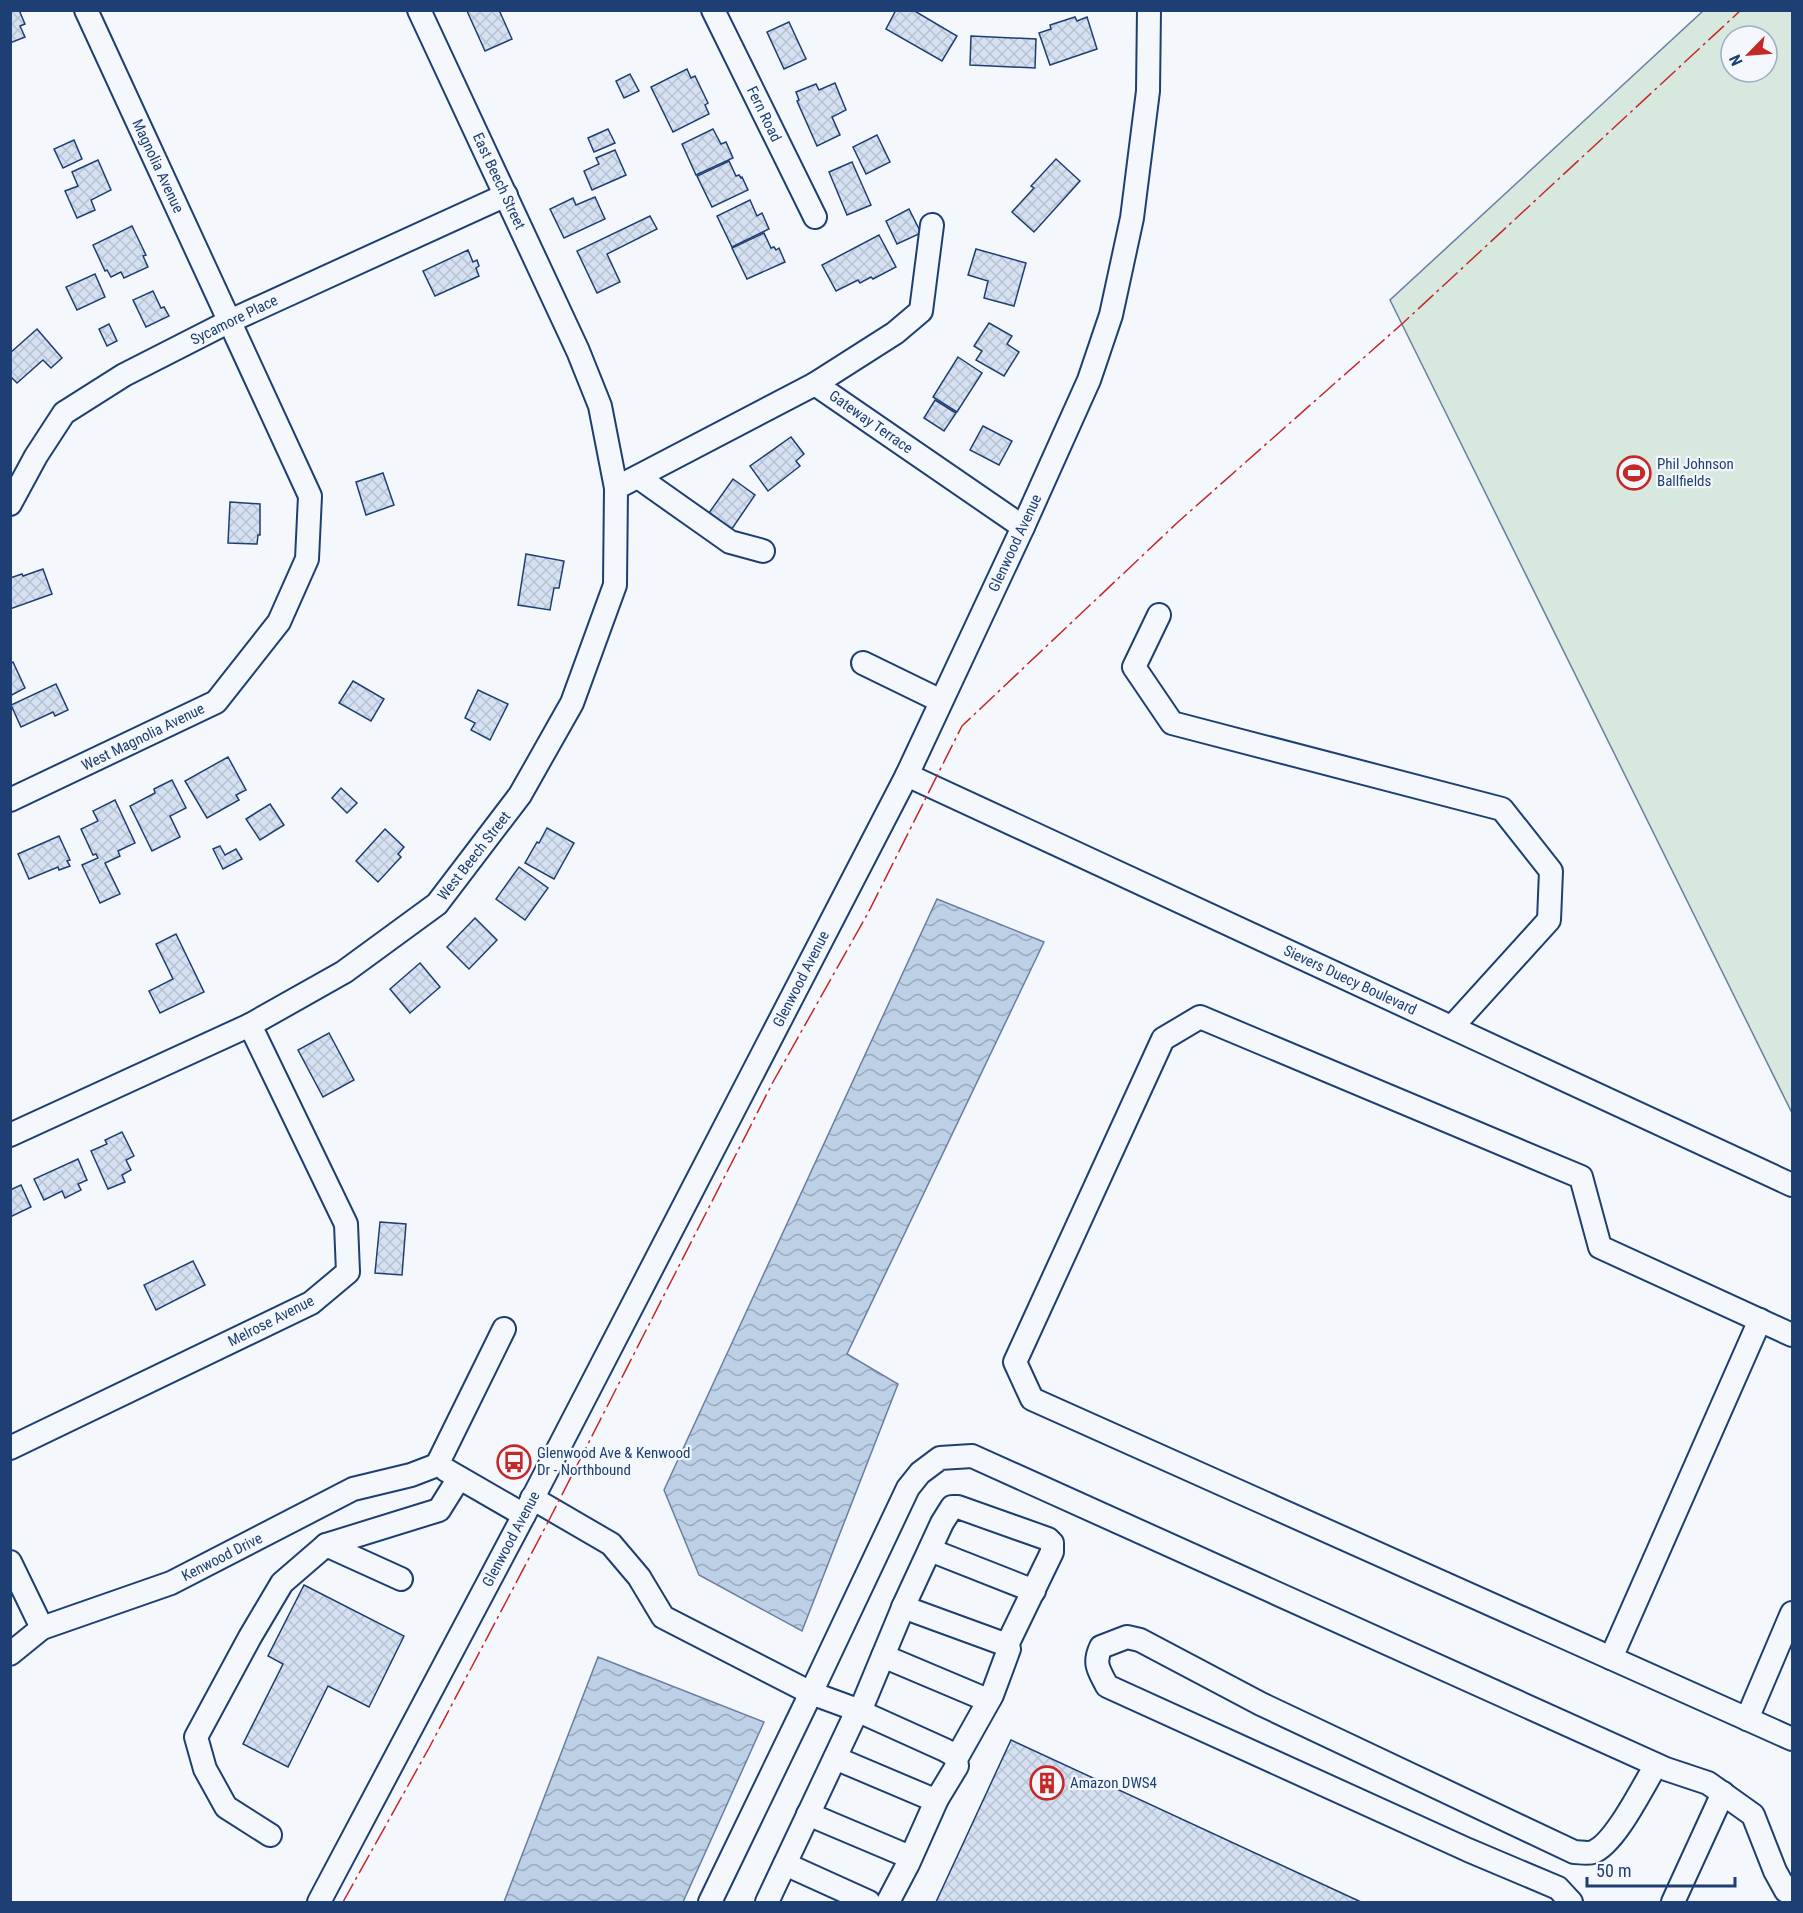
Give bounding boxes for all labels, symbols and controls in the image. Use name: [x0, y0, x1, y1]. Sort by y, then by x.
north arrow: [1719, 24, 1779, 84]
text: N: [1725, 52, 1747, 69]
street label: Fern Road: [743, 83, 785, 145]
street label: Magnolia Avenue: [128, 116, 188, 216]
street label: East Beech Street: [469, 130, 529, 232]
street label: Sycamore Place: [188, 291, 280, 349]
street label: Gateway Terrace: [826, 387, 916, 457]
sports icon: Phil Johnson Ballfields: [1616, 455, 1652, 491]
place label: Phil Johnson Ballfields: [1657, 455, 1734, 490]
street label: Glenwood Avenue: [985, 491, 1045, 595]
street label: West Magnolia Avenue: [79, 699, 207, 775]
street label: West Beech Street: [434, 808, 514, 904]
street label: Glenwood Avenue: [769, 928, 833, 1030]
street label: Sievers Duecy Boulevard: [1281, 941, 1419, 1019]
street label: Melrose Avenue: [225, 1292, 317, 1350]
bus stop icon: Glenwood Ave & Kenwood Dr - Northbound: [496, 1444, 532, 1480]
place label: Glenwood Ave & Kenwood Dr - Northbound: [537, 1444, 691, 1479]
street label: Glenwood Avenue: [478, 1488, 544, 1590]
street label: Kenwood Drive: [179, 1529, 265, 1585]
building icon: Amazon DWS4: [1029, 1765, 1065, 1801]
place label: Amazon DWS4: [1070, 1774, 1157, 1792]
scale bar: [1587, 1850, 1736, 1888]
text: 50 m: [1596, 1860, 1631, 1881]

